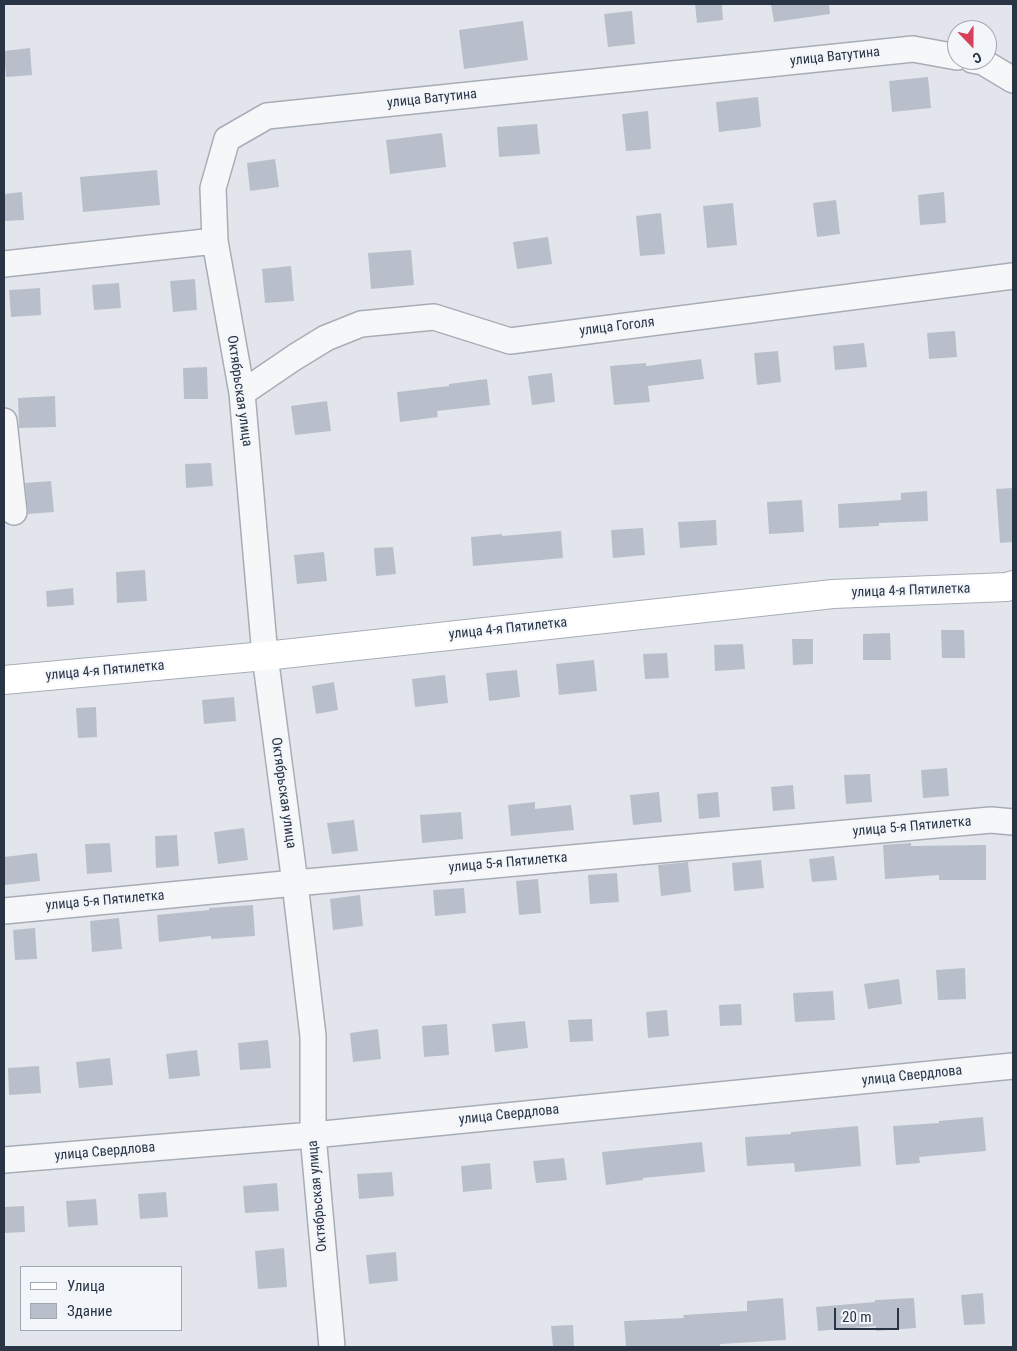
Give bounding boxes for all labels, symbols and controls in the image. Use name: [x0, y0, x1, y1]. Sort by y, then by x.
north arrow: [947, 20, 997, 70]
street label: улица Ватутина: [789, 44, 881, 70]
text: С: [971, 49, 984, 67]
street label: улица Ватутина: [386, 86, 478, 112]
street label: улица Гоголя: [578, 314, 656, 340]
street label: Октябрьская улица: [223, 334, 255, 448]
street label: улица 4-я Пятилетка: [851, 581, 971, 601]
street label: улица 4-я Пятилетка: [448, 614, 568, 644]
street label: улица 4-я Пятилетка: [45, 657, 165, 685]
street label: Октябрьская улица: [267, 736, 299, 850]
street label: улица 5-я Пятилетка: [852, 813, 972, 841]
street label: улица 5-я Пятилетка: [448, 849, 568, 877]
street label: улица 5-я Пятилетка: [45, 887, 165, 915]
street label: улица Свердлова: [861, 1062, 963, 1090]
street label: улица Свердлова: [458, 1101, 560, 1129]
street label: улица Свердлова: [54, 1139, 156, 1165]
street label: Октябрьская улица: [305, 1140, 331, 1252]
legend: [20, 1266, 182, 1331]
text: Улица: [67, 1277, 105, 1295]
scale bar: [837, 1298, 902, 1330]
text: Здание: [67, 1302, 112, 1320]
text: 20 m: [842, 1308, 872, 1326]

